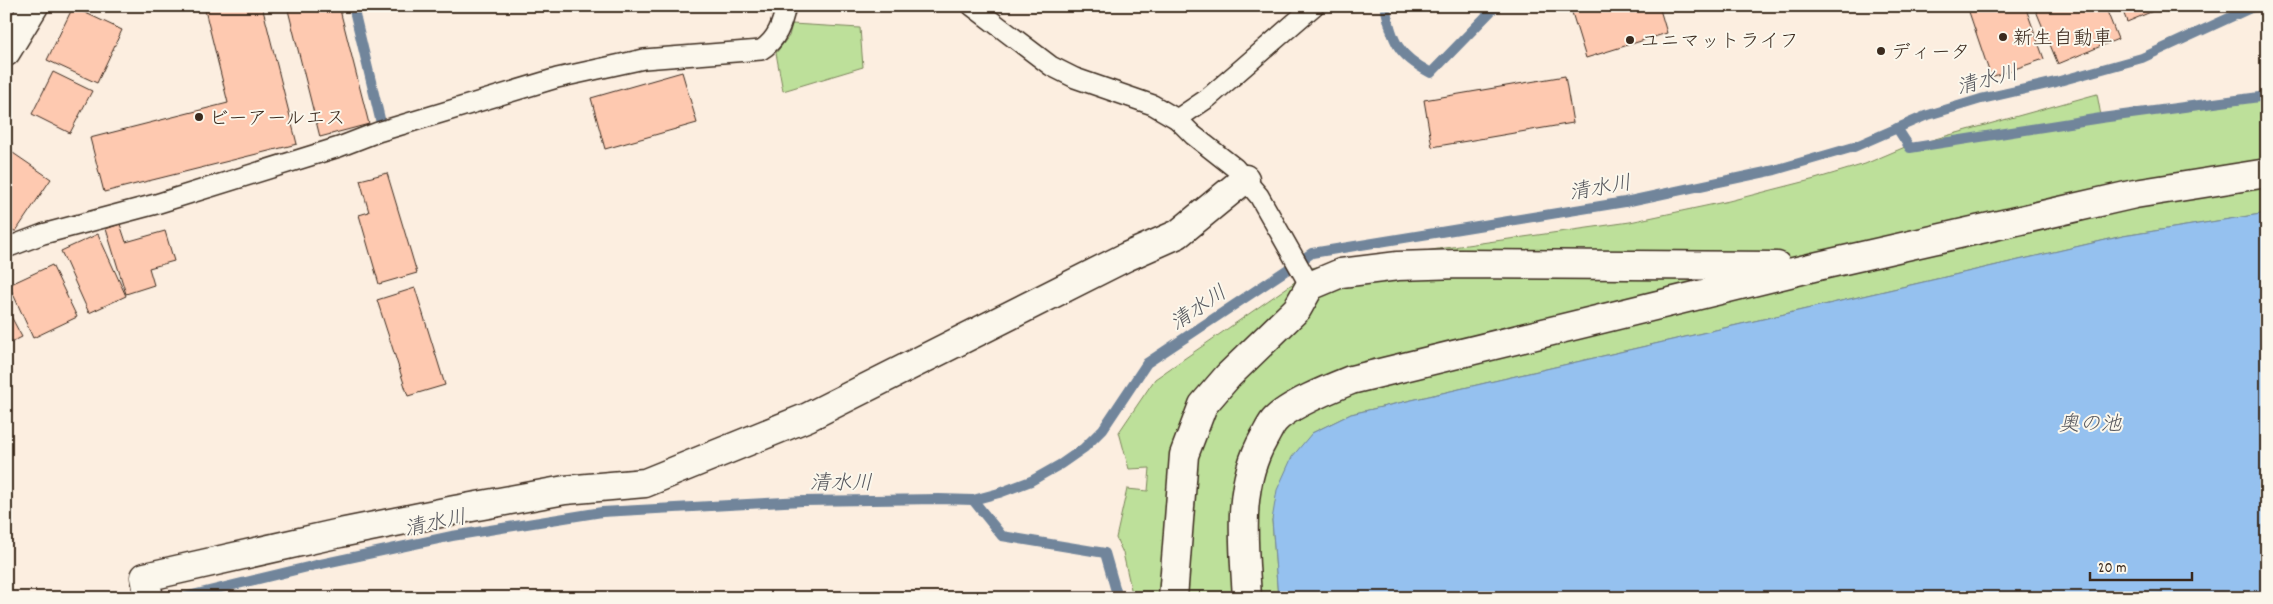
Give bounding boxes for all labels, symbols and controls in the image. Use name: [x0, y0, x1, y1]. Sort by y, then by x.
place label: 新生自動車: [2013, 26, 2113, 54]
place label: ユニマットライフ: [1640, 29, 1799, 57]
marker: 新生自動車: [1997, 31, 2009, 43]
marker: ユニマットライフ: [1624, 34, 1636, 46]
place label: ディータ: [1891, 40, 1971, 68]
marker: ディータ: [1875, 45, 1887, 57]
water label: 清水川: [1953, 59, 2022, 105]
place label: ビーアールエス: [209, 106, 346, 134]
marker: ビーアールエス: [193, 111, 205, 123]
water label: 清水川: [1567, 170, 1634, 210]
water label: 清水川: [1165, 279, 1234, 340]
water label: 奥の池: [2059, 411, 2122, 441]
water label: 清水川: [810, 470, 873, 500]
water label: 清水川: [402, 504, 470, 546]
scale bar: [2090, 549, 2193, 581]
text: 20 m: [2098, 558, 2126, 580]

